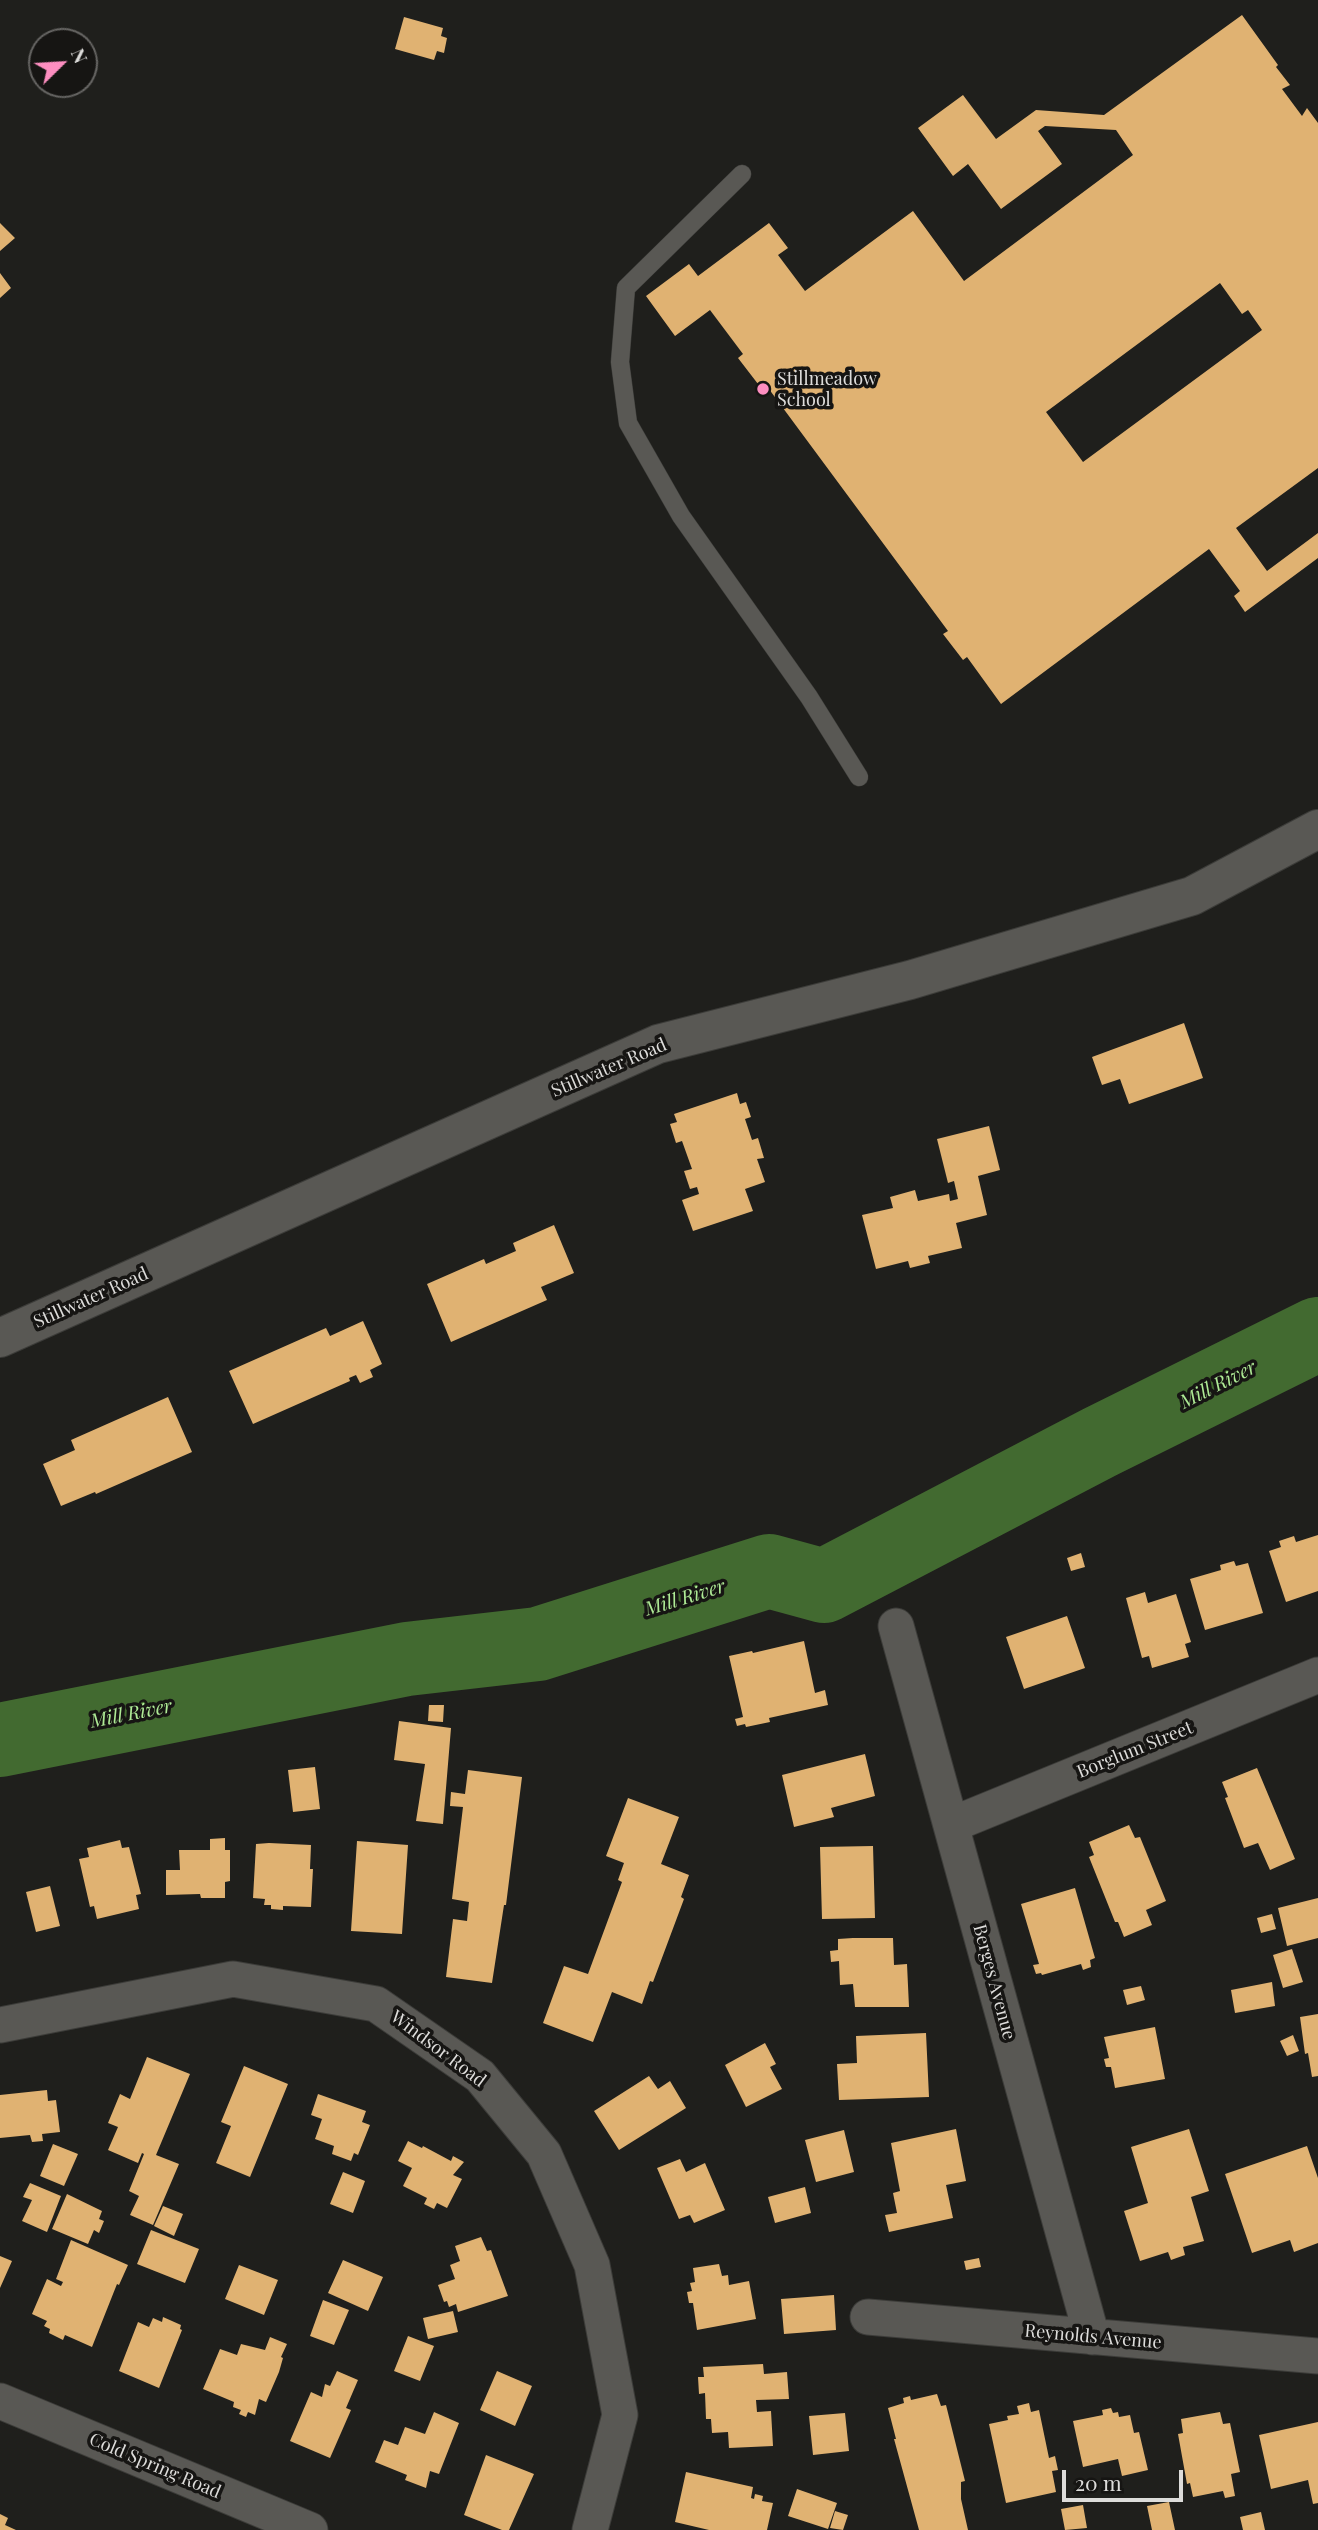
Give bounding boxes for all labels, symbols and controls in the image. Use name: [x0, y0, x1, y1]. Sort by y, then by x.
north arrow: [28, 28, 98, 98]
text: N: [66, 44, 95, 67]
place label: Stillmeadow School: [777, 368, 877, 410]
marker: Stillmeadow School: [755, 381, 771, 397]
street label: Stillwater Road: [548, 1034, 670, 1102]
street label: Stillwater Road: [30, 1263, 152, 1333]
water label: Mill River: [1176, 1356, 1260, 1414]
water label: Mill River: [642, 1575, 728, 1621]
water label: Mill River: [88, 1695, 174, 1733]
street label: Borglum Street: [1074, 1717, 1196, 1783]
street label: Berges Avenue: [968, 1922, 1020, 2042]
street label: Windsor Road: [386, 2006, 490, 2092]
street label: Reynolds Avenue: [1024, 2320, 1162, 2354]
street label: Cold Spring Road: [86, 2429, 224, 2503]
scale bar: [1066, 2456, 1187, 2500]
text: 20 m: [1075, 2468, 1122, 2496]

